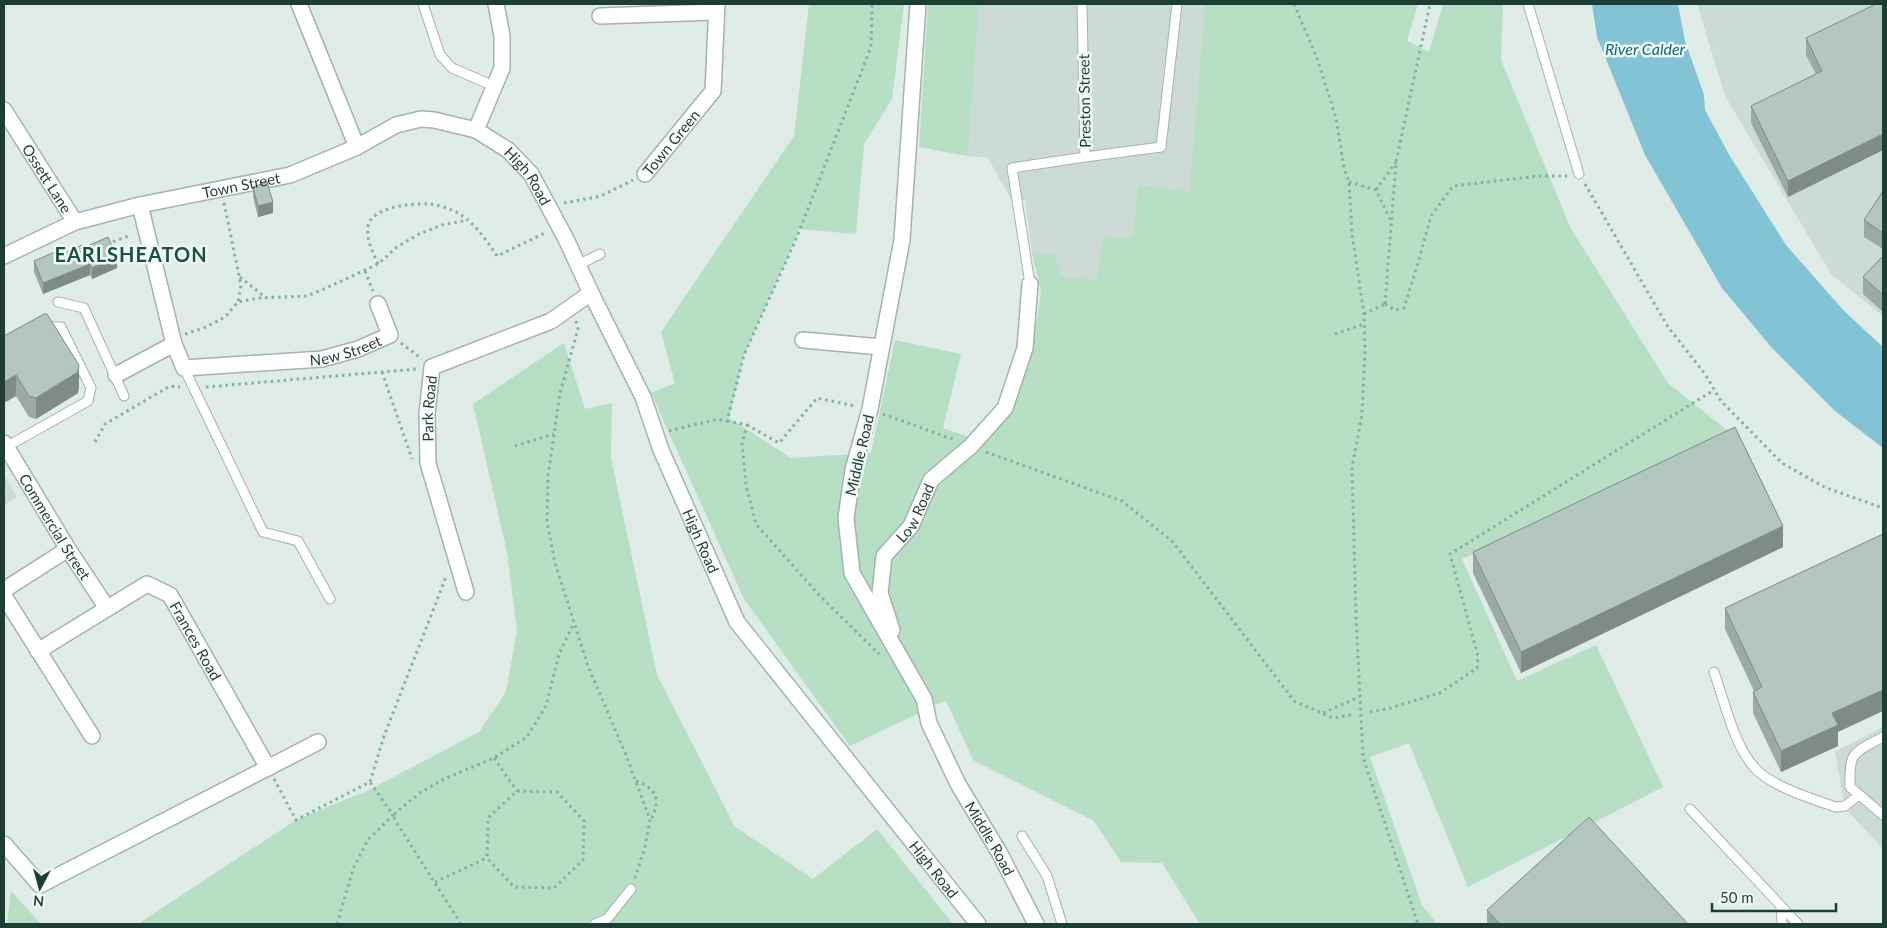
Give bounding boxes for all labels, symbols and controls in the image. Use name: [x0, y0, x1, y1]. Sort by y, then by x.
water label: River Calder: [1605, 39, 1686, 58]
street label: Preston Street: [1074, 53, 1094, 148]
street label: Town Green: [639, 106, 703, 179]
street label: Ossett Lane: [19, 141, 76, 216]
street label: High Road: [501, 143, 555, 208]
street label: Town Street: [201, 168, 282, 201]
district label: EARLSHEATON: [54, 242, 208, 266]
street label: New Street: [309, 331, 384, 369]
street label: Park Road: [418, 375, 440, 442]
street label: Middle Road: [841, 413, 877, 497]
street label: Commercial Street: [16, 470, 95, 584]
street label: Low Road: [892, 481, 937, 546]
street label: High Road: [679, 506, 723, 576]
street label: Frances Road: [166, 598, 225, 683]
street label: Middle Road: [961, 798, 1019, 878]
street label: High Road: [906, 837, 963, 901]
north arrow: [15, 863, 65, 913]
scale bar: [1712, 880, 1836, 912]
text: 50 m: [1720, 888, 1754, 906]
text: N: [32, 892, 45, 910]

